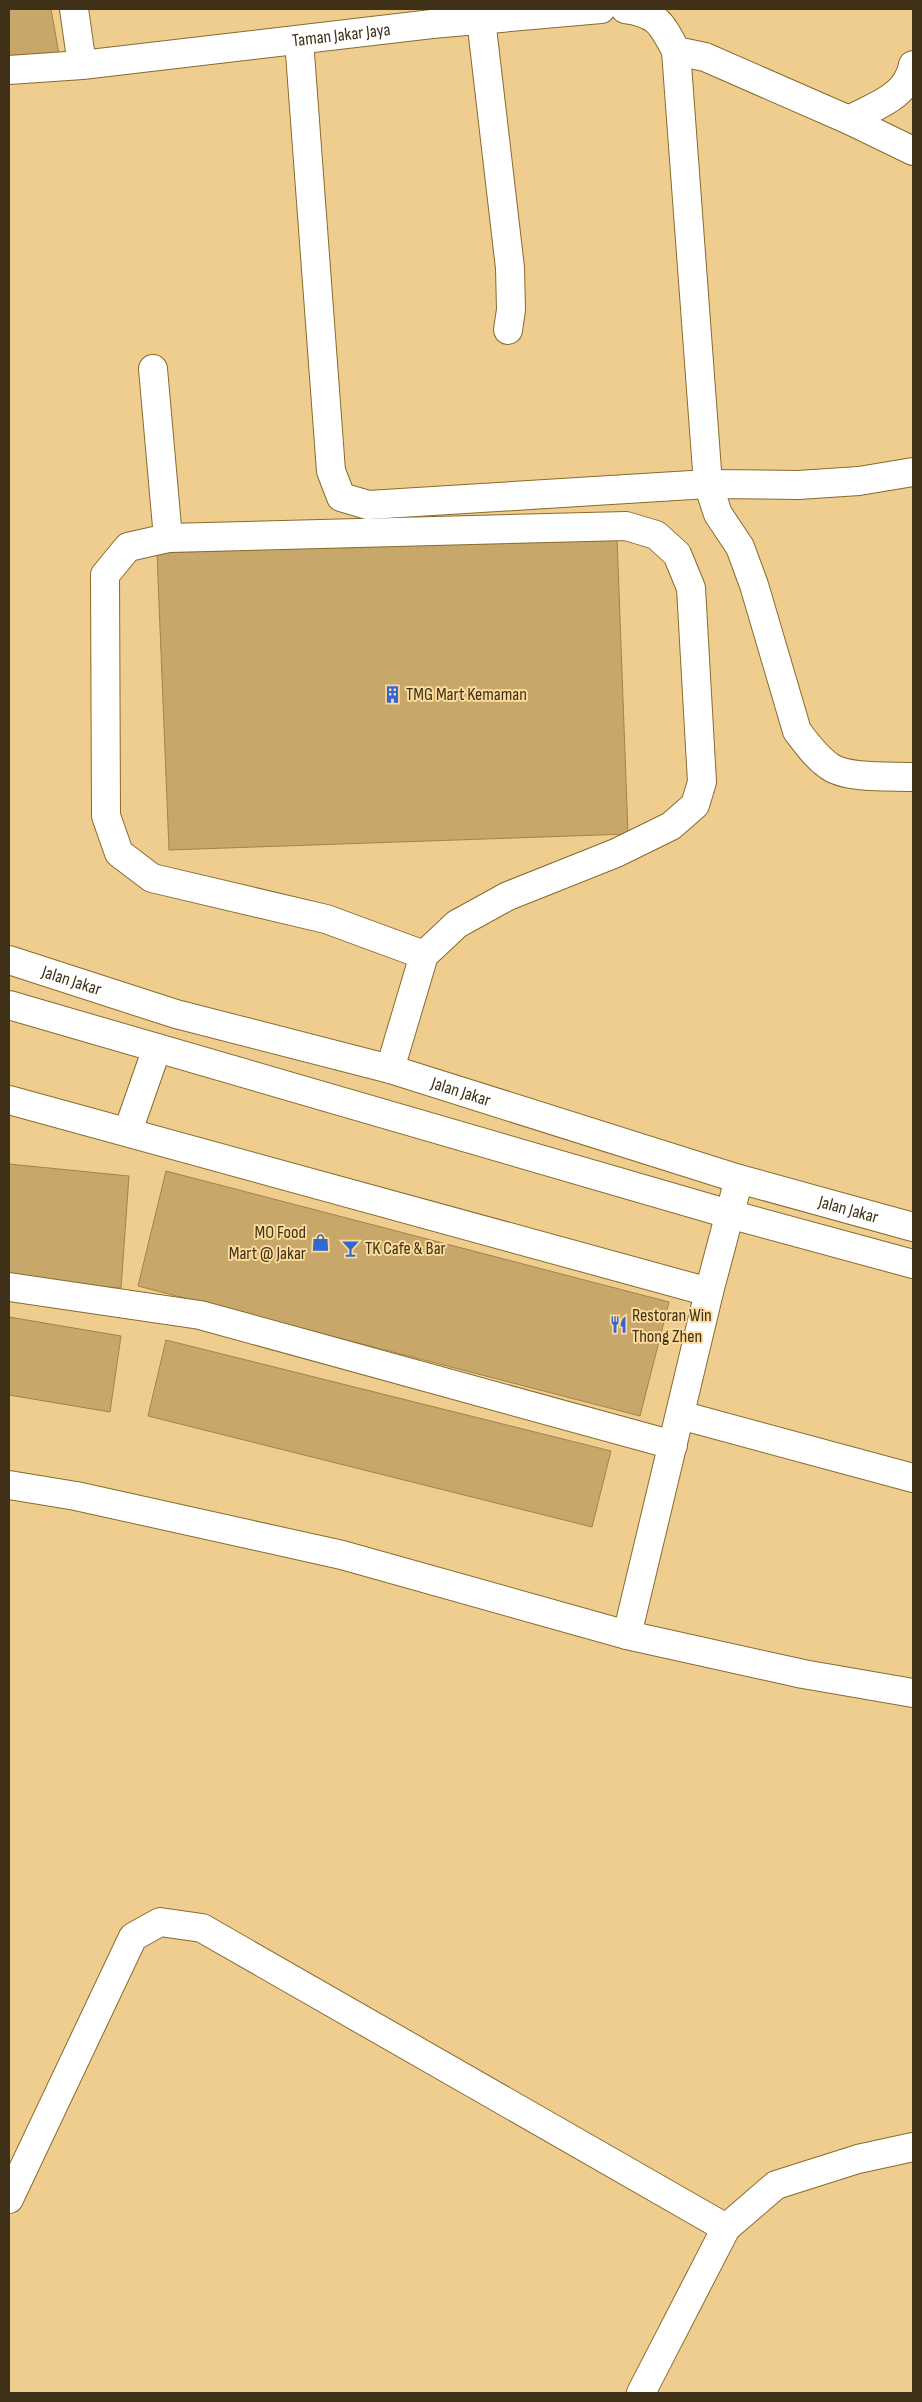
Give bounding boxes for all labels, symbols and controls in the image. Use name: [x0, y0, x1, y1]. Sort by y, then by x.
street label: Taman Jakar Jaya: [291, 19, 391, 51]
building icon: TMG Mart Kemaman: [382, 684, 402, 704]
place label: TMG Mart Kemaman: [406, 684, 527, 705]
street label: Jalan Jakar: [38, 961, 104, 1000]
street label: Jalan Jakar: [428, 1072, 493, 1111]
street label: Jalan Jakar: [815, 1191, 881, 1228]
place label: MO Food Mart @ Jakar: [229, 1222, 306, 1264]
shop icon: MO Food Mart @ Jakar: [310, 1232, 330, 1252]
bar icon: TK Cafe & Bar: [341, 1238, 361, 1258]
place label: TK Cafe & Bar: [365, 1238, 446, 1259]
place label: Restoran Win Thong Zhen: [632, 1305, 712, 1347]
restaurant icon: Restoran Win Thong Zhen: [608, 1315, 628, 1335]

